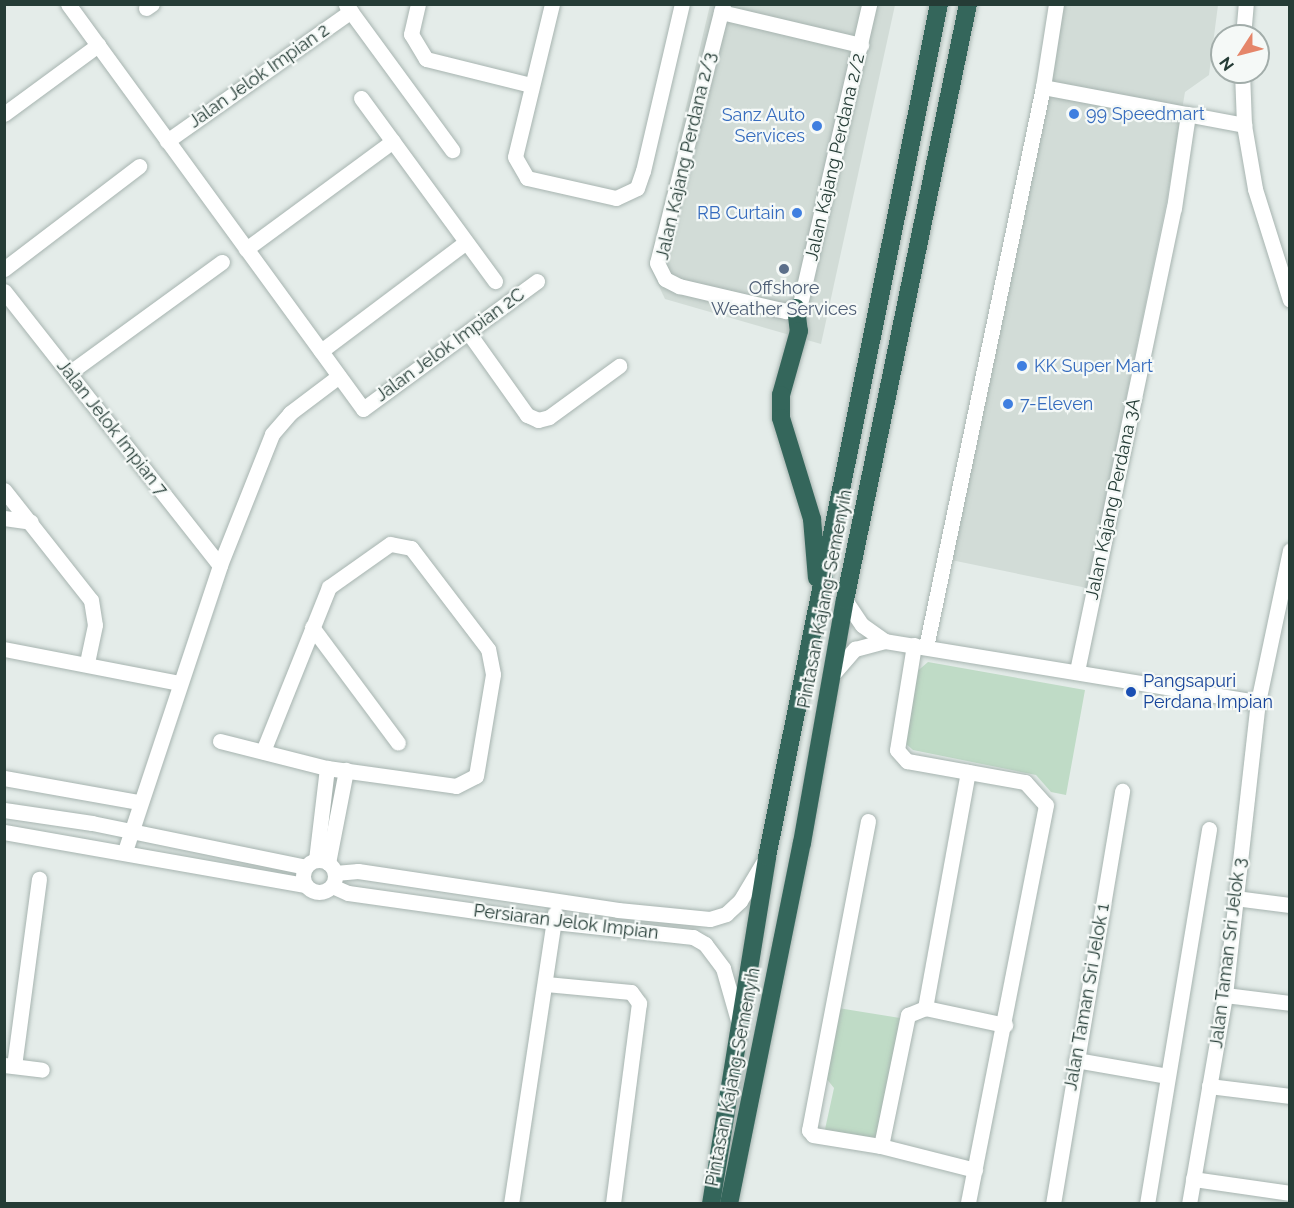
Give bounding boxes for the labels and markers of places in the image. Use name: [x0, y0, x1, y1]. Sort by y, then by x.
place label: 99 Speedmart: [1086, 103, 1205, 125]
place label: Sanz Auto Services: [721, 105, 805, 148]
marker: 99 Speedmart: [1067, 107, 1081, 121]
marker: Sanz Auto Services: [810, 119, 824, 133]
place label: RB Curtain: [697, 202, 785, 224]
marker: RB Curtain: [790, 206, 804, 220]
marker: Offshore Weather Services: [777, 262, 791, 276]
place label: Offshore Weather Services: [711, 278, 857, 320]
place label: KK Super Mart: [1034, 355, 1154, 377]
marker: KK Super Mart: [1015, 359, 1029, 373]
place label: 7-Eleven: [1020, 393, 1093, 415]
marker: 7-Eleven: [1001, 397, 1015, 411]
place label: Pangsapuri Perdana Impian: [1143, 671, 1273, 714]
marker: Pangsapuri Perdana Impian: [1124, 685, 1138, 699]

